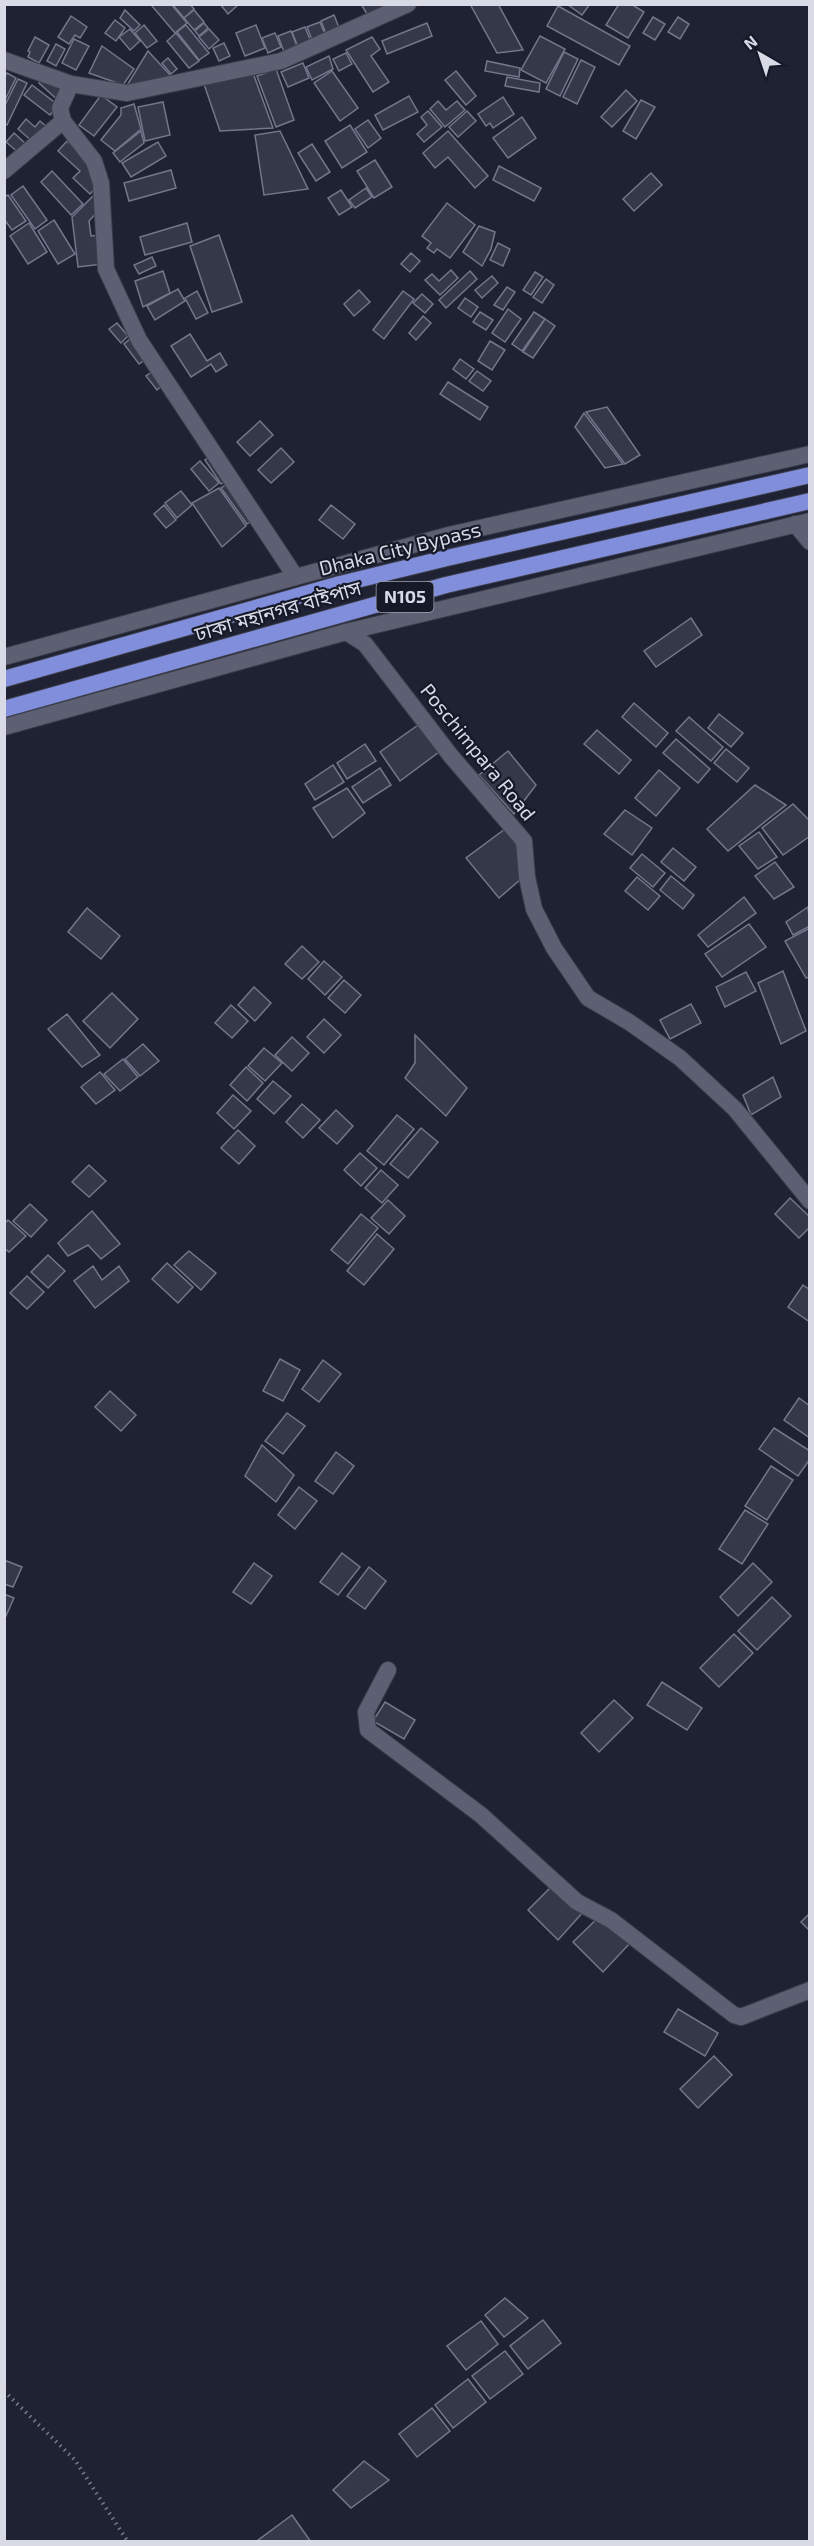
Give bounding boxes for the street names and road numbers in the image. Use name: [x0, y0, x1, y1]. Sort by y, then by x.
street label: Dhaka City Bypass: [316, 516, 483, 580]
street label: ঢাকা মহানগর বাইপাস: [191, 575, 364, 646]
road number: N105: [376, 582, 434, 612]
street label: Poschimpara Road: [416, 678, 541, 825]

